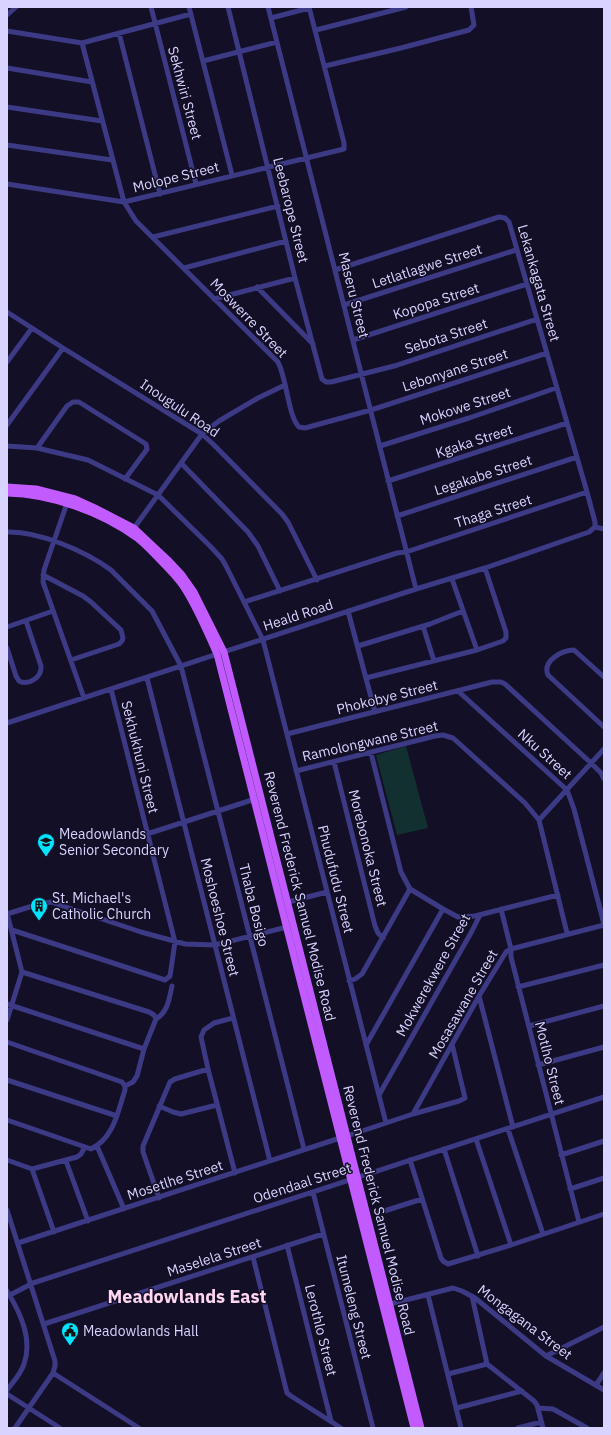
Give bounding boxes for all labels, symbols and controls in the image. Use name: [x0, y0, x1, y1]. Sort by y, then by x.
street label: Sekhwiri Street: [164, 44, 206, 142]
street label: Leebarope Street: [269, 155, 313, 265]
street label: Molope Street: [131, 158, 221, 196]
street label: Lekankagata Street: [514, 222, 564, 344]
street label: Letlatlagwe Street: [370, 240, 484, 292]
street label: Maseru Street: [335, 250, 373, 340]
street label: Moswerre Street: [206, 274, 292, 362]
street label: Kopopa Street: [391, 279, 481, 323]
street label: Sebota Street: [402, 314, 490, 358]
street label: Lebonyane Street: [400, 344, 510, 396]
street label: Inougulu Road: [137, 375, 223, 441]
street label: Mokowe Street: [417, 383, 513, 429]
street label: Kgaka Street: [433, 420, 515, 462]
street label: Legakabe Street: [432, 451, 534, 499]
street label: Thaga Street: [452, 490, 534, 532]
street label: Heald Road: [261, 595, 335, 635]
street label: Phokobye Street: [335, 676, 440, 718]
street label: Sekhukhuni Street: [117, 699, 163, 815]
street label: Ramolongwane Street: [300, 717, 440, 765]
street label: Nku Street: [514, 725, 576, 783]
street label: Reverend Frederick Samuel Modise Road: [260, 769, 340, 1023]
street label: Morebonoka Street: [345, 787, 391, 909]
street label: Phudufudu Street: [314, 823, 358, 935]
place label: Meadowlands Senior Secondary: [59, 825, 169, 859]
school or university icon: Meadowlands Senior Secondary: [36, 832, 56, 857]
street label: Moshoeshoe Street: [197, 856, 243, 978]
street label: Thaba Bosigo: [235, 862, 273, 948]
place label: St. Michael's Catholic Church: [52, 889, 151, 923]
building icon: St. Michael's Catholic Church: [29, 896, 49, 921]
street label: Mokwerekwere Street: [392, 910, 474, 1040]
street label: Mosasawane Street: [424, 946, 502, 1062]
street label: Motlho Street: [531, 1019, 569, 1107]
street label: Reverend Frederick Samuel Modise Road: [339, 1083, 419, 1337]
street label: Mosetlhe Street: [125, 1156, 225, 1204]
street label: Odendaal Street: [251, 1159, 353, 1207]
street label: Maselela Street: [165, 1233, 263, 1281]
street label: Itumeleng Street: [332, 1253, 376, 1361]
street label: Mongagana Street: [474, 1281, 576, 1364]
street label: Lerothlo Street: [301, 1282, 341, 1378]
district label: Meadowlands East: [108, 1285, 267, 1308]
public building icon: Meadowlands Hall: [60, 1321, 80, 1346]
place label: Meadowlands Hall: [83, 1322, 199, 1340]

